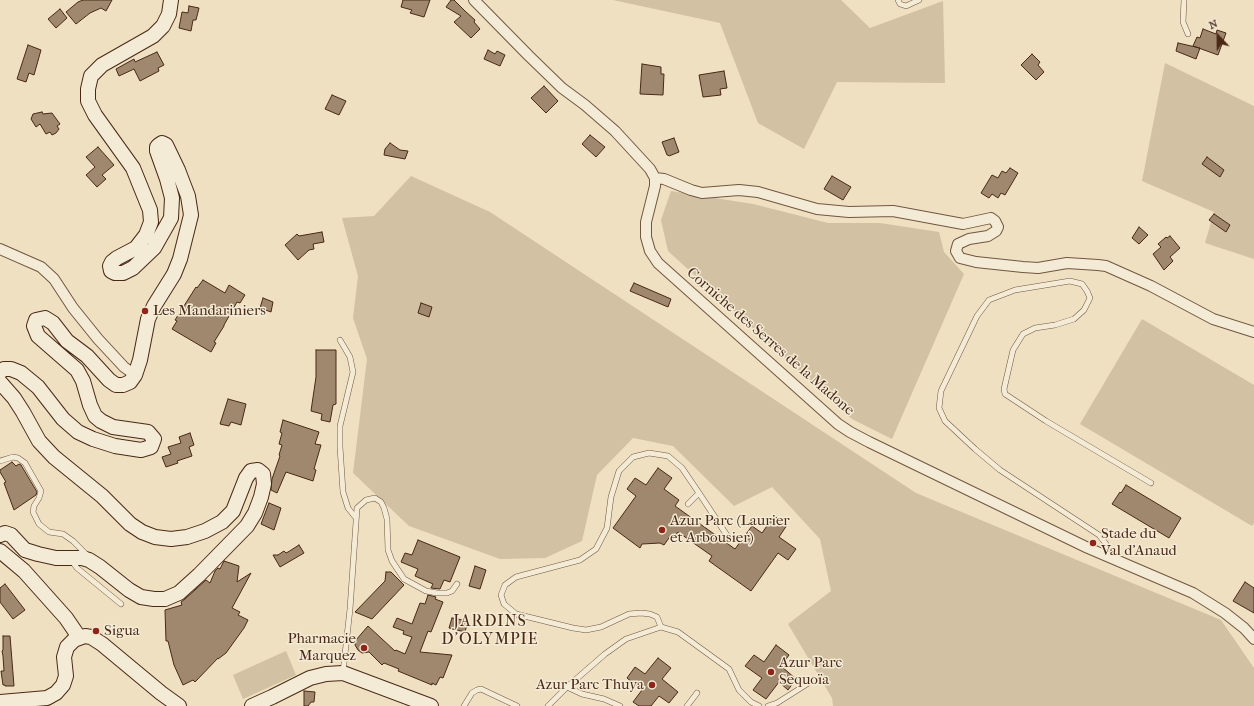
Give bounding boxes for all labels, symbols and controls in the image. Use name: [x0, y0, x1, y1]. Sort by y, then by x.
north arrow: [1198, 16, 1238, 56]
text: N: [1207, 17, 1220, 32]
street label: Corniche des Serres de la Madone: [682, 264, 858, 420]
place label: Les Mandariniers: [153, 302, 266, 320]
marker: Les Mandariniers: [140, 306, 150, 316]
place label: Azur Parc (Laurier et Arbousier): [670, 512, 790, 547]
marker: Azur Parc (Laurier et Arbousier): [657, 525, 667, 535]
place label: Stade du Val d'Anaud: [1101, 525, 1177, 560]
marker: Stade du Val d'Anaud: [1088, 538, 1098, 548]
district label: JARDINS D'OLYMPIE: [441, 612, 539, 650]
place label: Sigua: [104, 622, 140, 640]
marker: Sigua: [91, 626, 101, 636]
place label: Pharmacie Marquez: [287, 630, 356, 665]
marker: Pharmacie Marquez: [359, 643, 369, 653]
place label: Azur Parc Sequoïa: [779, 654, 842, 689]
marker: Azur Parc Sequoïa: [766, 667, 776, 677]
place label: Azur Parc Thuya: [536, 676, 644, 694]
marker: Azur Parc Thuya: [647, 680, 657, 690]

